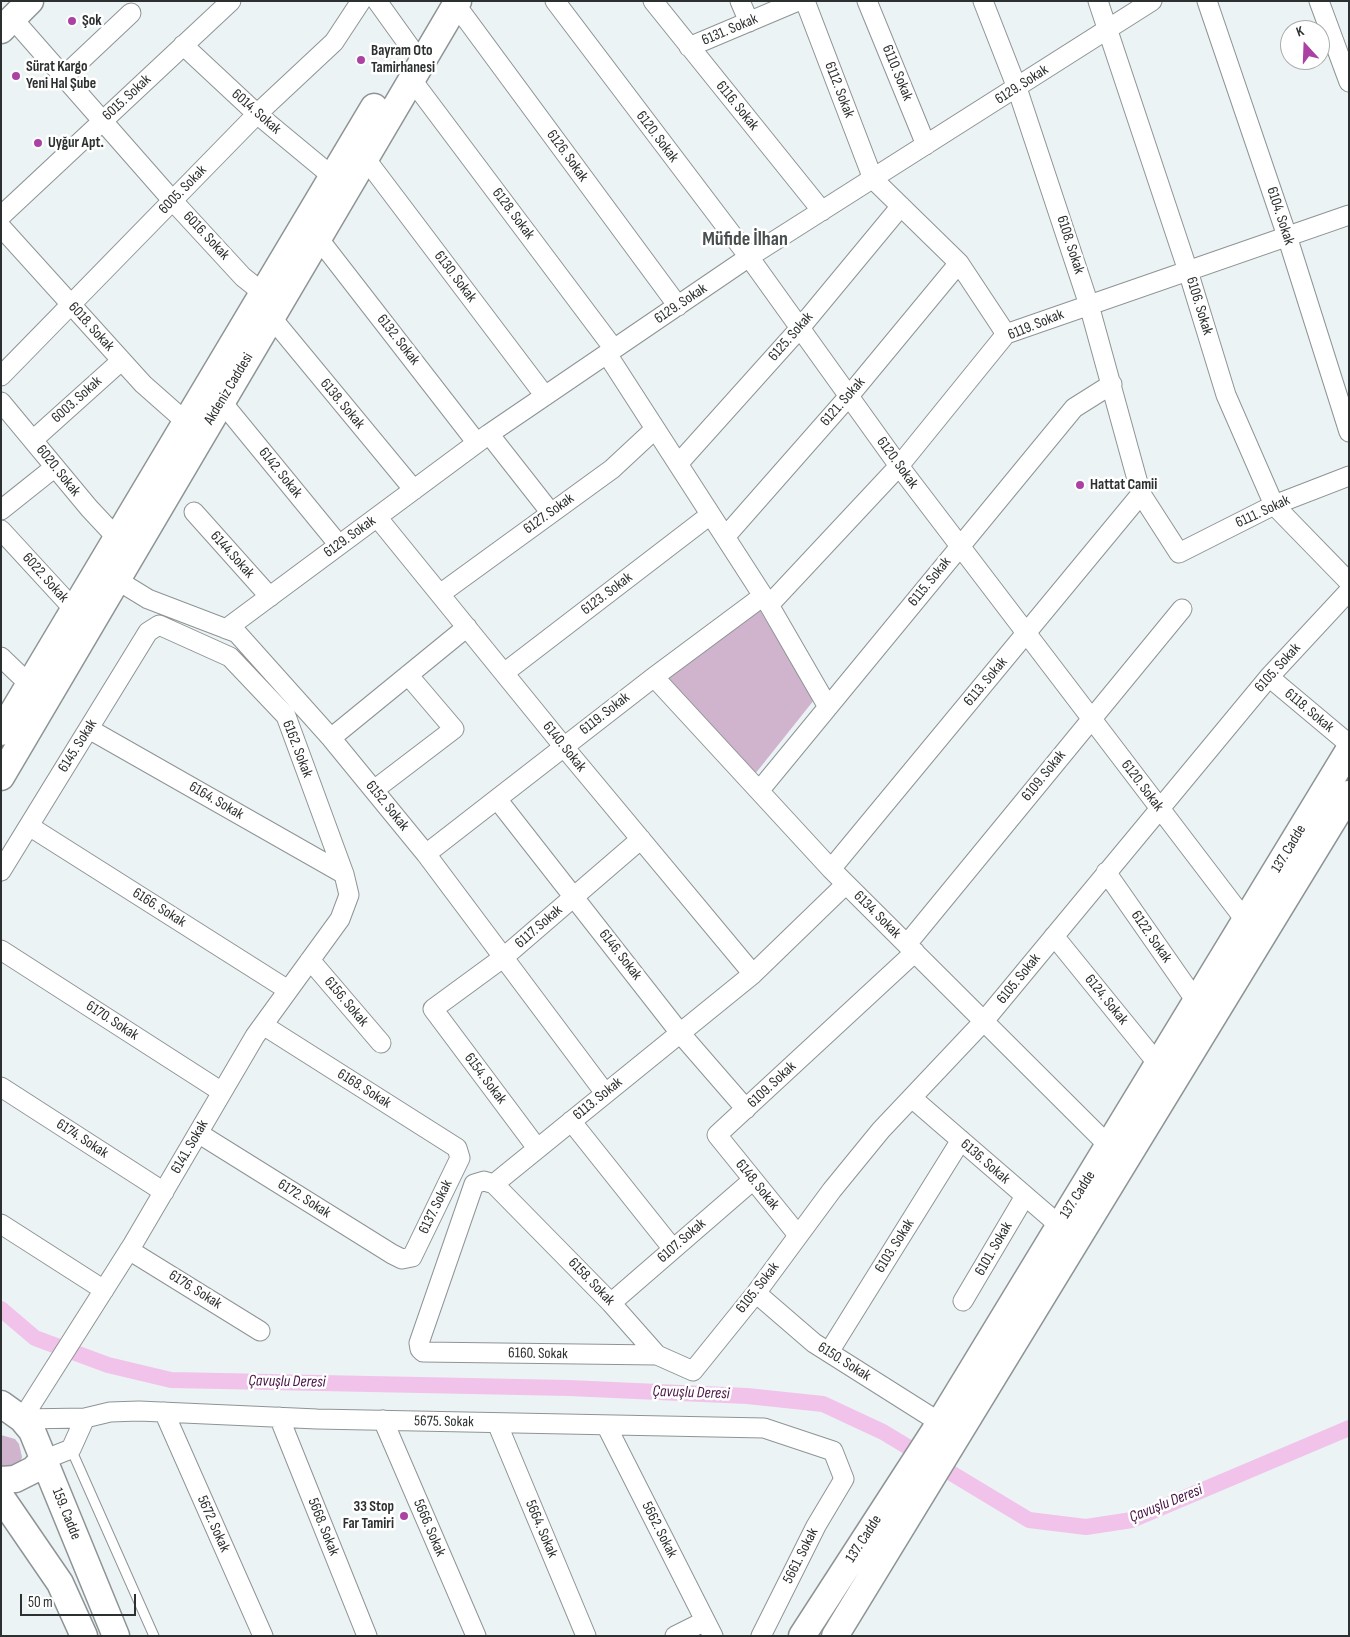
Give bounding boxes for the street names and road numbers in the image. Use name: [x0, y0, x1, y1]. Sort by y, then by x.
street label: 6131. Sokak: [699, 10, 761, 50]
street label: 6110. Sokak: [878, 43, 916, 103]
street label: 6112. Sokak: [820, 59, 858, 121]
street label: 6129. Sokak: [992, 61, 1052, 109]
street label: 6015. Sokak: [99, 71, 155, 125]
street label: 6116. Sokak: [712, 78, 762, 134]
street label: 6014. Sokak: [227, 86, 285, 138]
street label: 6120. Sokak: [632, 108, 682, 166]
street label: 6126. Sokak: [542, 127, 592, 185]
street label: 6005. Sokak: [155, 162, 211, 218]
street label: 6128. Sokak: [488, 185, 538, 243]
street label: 6104. Sokak: [1262, 185, 1298, 247]
street label: 6016. Sokak: [179, 208, 233, 264]
street label: 6108. Sokak: [1052, 214, 1088, 276]
street label: 6130. Sokak: [430, 248, 480, 306]
street label: 6106. Sokak: [1182, 275, 1216, 337]
street label: 6129. Sokak: [651, 280, 711, 328]
street label: 6018. Sokak: [64, 299, 118, 355]
street label: 6119. Sokak: [1006, 306, 1066, 344]
street label: 6125. Sokak: [765, 309, 817, 365]
street label: 6132. Sokak: [373, 311, 423, 369]
street label: Akdeniz Caddesi: [200, 350, 258, 428]
street label: 6003. Sokak: [48, 373, 106, 427]
street label: 6121. Sokak: [817, 374, 869, 430]
street label: 6138. Sokak: [316, 375, 368, 433]
street label: 6120. Sokak: [872, 434, 922, 492]
street label: 6020. Sokak: [32, 442, 84, 500]
street label: 6142. Sokak: [254, 444, 306, 502]
street label: 6127. Sokak: [520, 490, 578, 538]
street label: 6111. Sokak: [1233, 492, 1293, 532]
street label: 6129. Sokak: [321, 512, 379, 562]
street label: 6144.Sokak: [206, 528, 258, 582]
street label: 6022. Sokak: [18, 549, 72, 607]
street label: 6115. Sokak: [905, 554, 955, 610]
street label: 6123. Sokak: [578, 569, 636, 619]
street label: 6105. Sokak: [1251, 640, 1305, 696]
street label: 6113. Sokak: [960, 654, 1012, 710]
street label: 6118. Sokak: [1281, 685, 1337, 737]
street label: 6119. Sokak: [576, 689, 634, 739]
street label: 6145. Sokak: [55, 716, 101, 776]
street label: 6162. Sokak: [278, 718, 316, 780]
street label: 6140. Sokak: [538, 718, 590, 776]
street label: 6109. Sokak: [1018, 747, 1070, 805]
street label: 6120. Sokak: [1117, 757, 1167, 815]
street label: 6152. Sokak: [361, 777, 413, 835]
street label: 6164. Sokak: [186, 778, 246, 824]
street label: 137. Cadde: [1268, 822, 1310, 876]
street label: 6166. Sokak: [129, 885, 189, 931]
street label: 6134. Sokak: [850, 888, 904, 942]
street label: 6117. Sokak: [512, 902, 566, 952]
street label: 6122. Sokak: [1127, 907, 1175, 967]
street label: 6146. Sokak: [595, 926, 645, 984]
street label: 6105. Sokak: [993, 950, 1045, 1008]
street label: 6124. Sokak: [1080, 971, 1132, 1029]
street label: 6156. Sokak: [320, 974, 372, 1030]
street label: 6170. Sokak: [82, 997, 142, 1045]
street label: 6154. Sokak: [460, 1050, 510, 1108]
street label: 6109. Sokak: [744, 1058, 800, 1112]
street label: 6168. Sokak: [334, 1065, 394, 1113]
street label: 6113. Sokak: [570, 1074, 626, 1124]
street label: 6174. Sokak: [53, 1116, 111, 1162]
street label: 6141. Sokak: [167, 1117, 213, 1177]
street label: 6136. Sokak: [957, 1136, 1013, 1188]
street label: 6148. Sokak: [731, 1156, 783, 1214]
street label: 137. Cadde: [1056, 1168, 1100, 1222]
street label: 6172. Sokak: [274, 1176, 334, 1222]
street label: 6137. Sokak: [415, 1177, 457, 1237]
street label: 6107. Sokak: [654, 1215, 710, 1267]
street label: 6103. Sokak: [872, 1216, 918, 1276]
street label: 6101. Sokak: [971, 1219, 1017, 1279]
street label: 6158. Sokak: [564, 1254, 618, 1310]
street label: 6105. Sokak: [733, 1259, 783, 1317]
street label: 6176. Sokak: [165, 1267, 225, 1313]
street label: 6150. Sokak: [814, 1339, 874, 1385]
street label: 6160. Sokak: [508, 1344, 568, 1364]
street label: 5675. Sokak: [414, 1412, 474, 1432]
street label: 159. Cadde: [48, 1486, 84, 1542]
street label: 5672. Sokak: [193, 1493, 233, 1555]
street label: 5668. Sokak: [303, 1495, 343, 1559]
street label: 5666. Sokak: [409, 1497, 449, 1559]
street label: 5664. Sokak: [521, 1498, 561, 1560]
street label: 5662. Sokak: [637, 1499, 681, 1561]
street label: 137. Cadde: [842, 1512, 886, 1566]
street label: 5661. Sokak: [779, 1525, 823, 1587]

